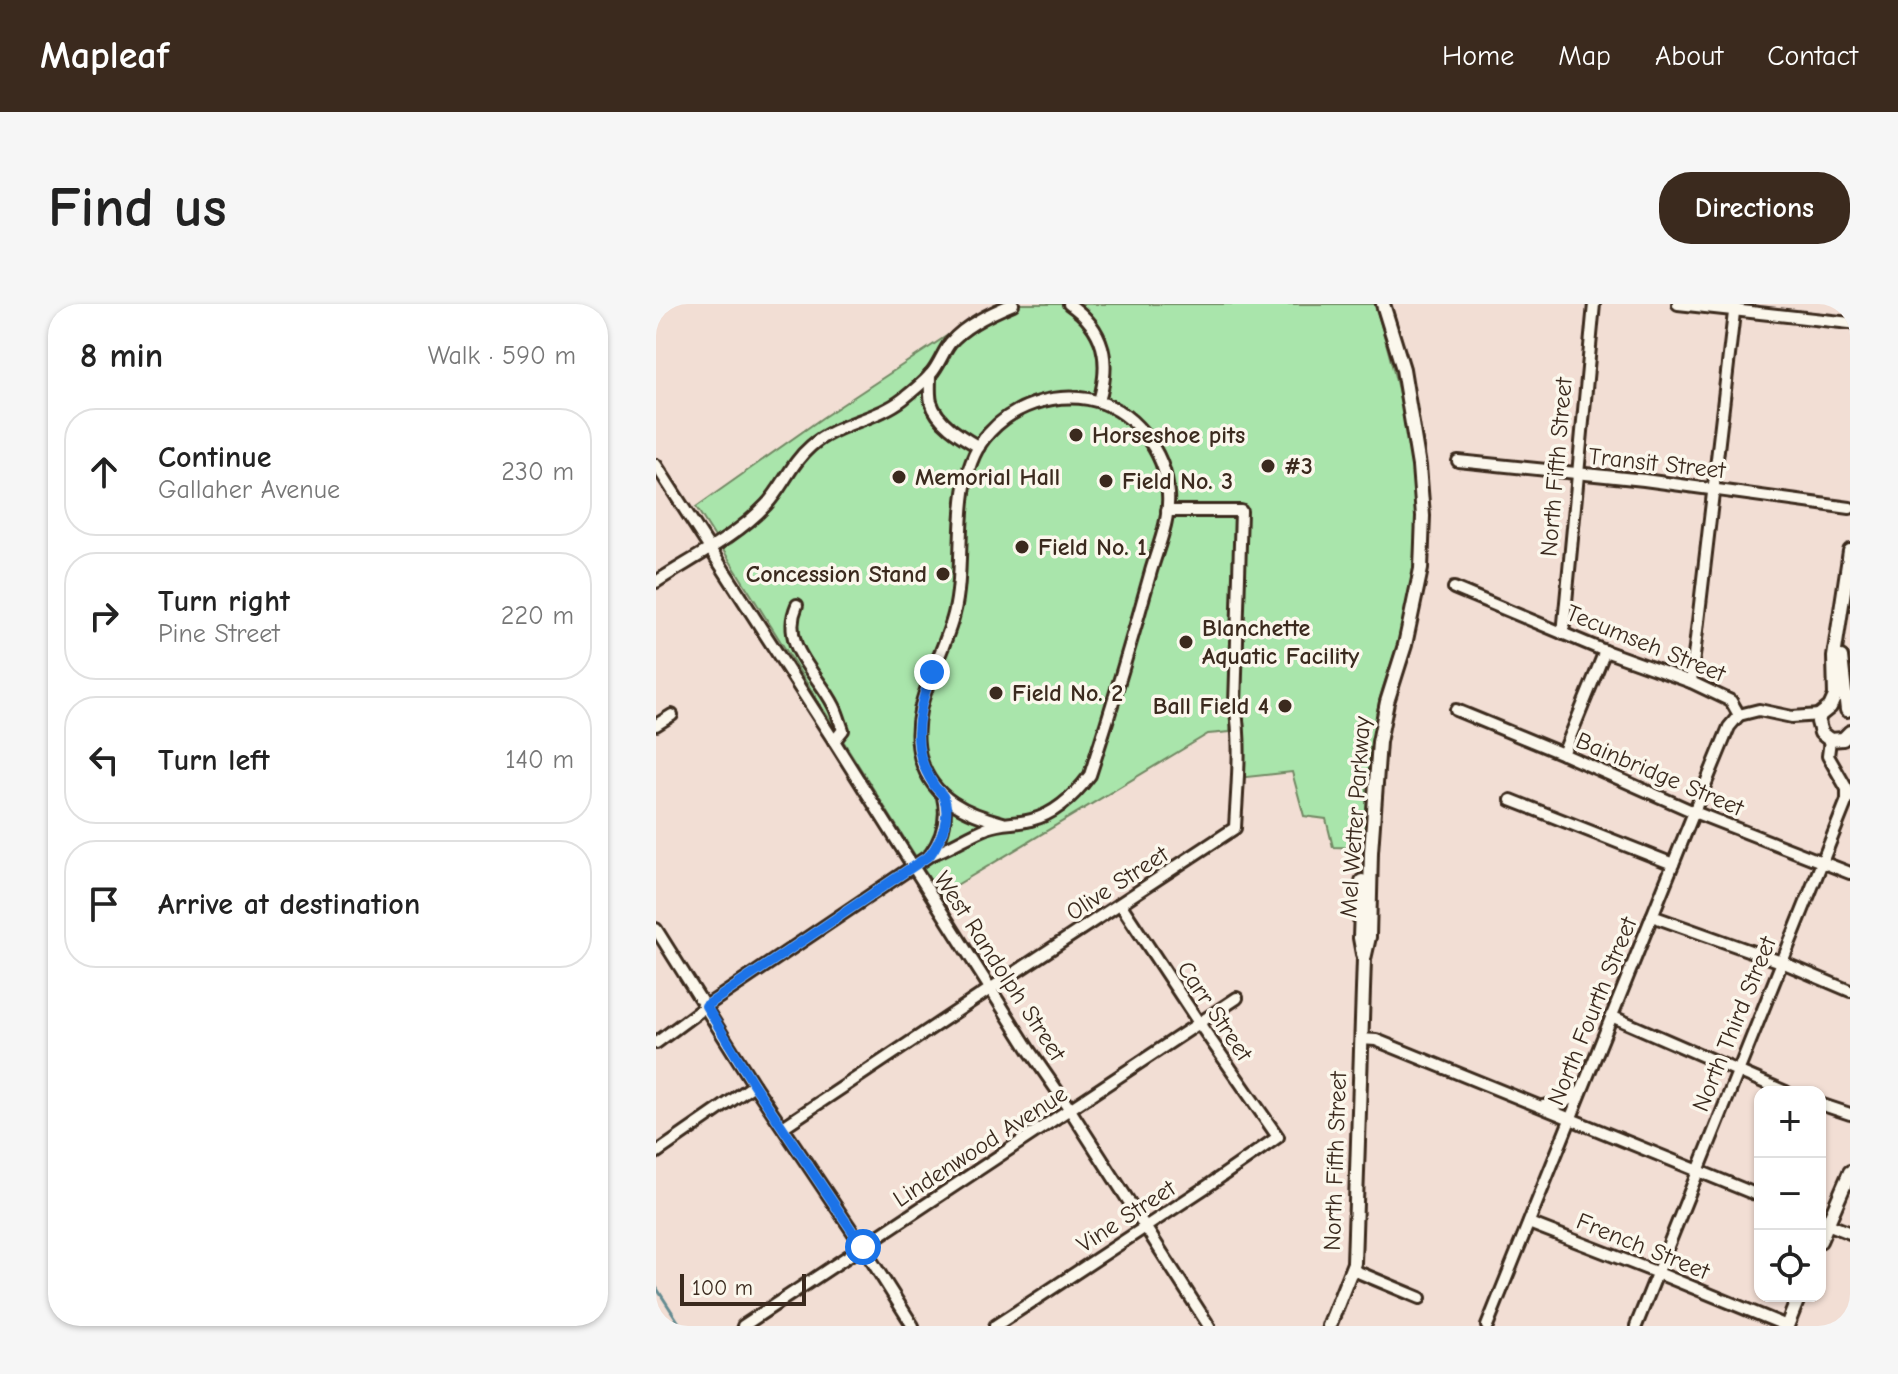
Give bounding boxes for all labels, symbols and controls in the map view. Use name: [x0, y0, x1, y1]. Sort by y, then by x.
text: Mapleaf: [40, 34, 169, 78]
text: Home: [1442, 40, 1514, 72]
text: Map: [1558, 40, 1611, 72]
text: About: [1655, 40, 1723, 72]
text: Contact: [1767, 40, 1858, 72]
button: Directions: [1659, 172, 1850, 244]
text: Find us: [48, 176, 227, 240]
text: 8 min: [80, 336, 163, 376]
text: Walk · 590 m: [428, 341, 576, 371]
street label: North Fifth Street: [1534, 375, 1578, 558]
place label: Horseshoe pits: [1092, 421, 1245, 449]
marker: Horseshoe pits: [1067, 426, 1085, 444]
text: Continue: [158, 440, 272, 475]
street label: Transit Street: [1587, 442, 1728, 484]
icon: ahead: [82, 450, 126, 494]
place label: #3: [1284, 452, 1313, 480]
text: 230 m: [501, 457, 574, 487]
marker: #3: [1259, 457, 1277, 475]
place label: Memorial Hall: [915, 463, 1060, 491]
place label: Field No. 3: [1122, 467, 1233, 495]
marker: Memorial Hall: [890, 468, 908, 486]
marker: Field No. 3: [1097, 472, 1115, 490]
text: Gallaher Avenue: [158, 475, 340, 505]
place label: Field No. 1: [1038, 533, 1147, 561]
marker: Field No. 1: [1013, 538, 1031, 556]
place label: Concession Stand: [746, 560, 927, 588]
marker: Concession Stand: [934, 565, 952, 583]
text: Turn right: [158, 584, 290, 619]
icon: right: [82, 594, 126, 638]
street label: Tecumseh Street: [1562, 598, 1731, 688]
text: 220 m: [501, 601, 574, 631]
place label: Blanchette Aquatic Facility: [1202, 614, 1359, 670]
text: Pine Street: [158, 619, 280, 649]
marker: Blanchette Aquatic Facility: [1177, 633, 1195, 651]
route end: [914, 654, 950, 690]
place label: Field No. 2: [1012, 679, 1123, 707]
marker: Field No. 2: [987, 684, 1005, 702]
place label: Ball Field 4: [1153, 692, 1269, 720]
marker: Ball Field 4: [1276, 697, 1294, 715]
street label: Mel Wetter Parkway: [1334, 715, 1376, 919]
street label: Bainbridge Street: [1572, 726, 1749, 822]
icon: left: [82, 738, 126, 782]
text: Turn left: [158, 743, 270, 778]
text: 140 m: [505, 745, 574, 775]
street label: Olive Street: [1061, 839, 1174, 926]
street label: West Randolph Street: [928, 866, 1072, 1067]
icon: arrive: [82, 882, 126, 926]
text: Arrive at destination: [158, 887, 420, 922]
street label: North Fourth Street: [1541, 912, 1643, 1109]
street label: North Third Street: [1686, 931, 1782, 1116]
street label: Carr Street: [1171, 956, 1259, 1067]
street label: North Fifth Street: [1318, 1070, 1352, 1251]
street label: Lindenwood Avenue: [888, 1079, 1072, 1213]
map controls: [1754, 1086, 1826, 1302]
button: +: [1754, 1086, 1826, 1158]
button: −: [1754, 1158, 1826, 1230]
street label: Vine Street: [1072, 1173, 1181, 1258]
street label: French Street: [1572, 1207, 1715, 1286]
route start: [845, 1229, 881, 1265]
button: locate: [1754, 1230, 1826, 1302]
scale bar: [680, 1270, 806, 1306]
text: 100 m: [692, 1275, 753, 1301]

